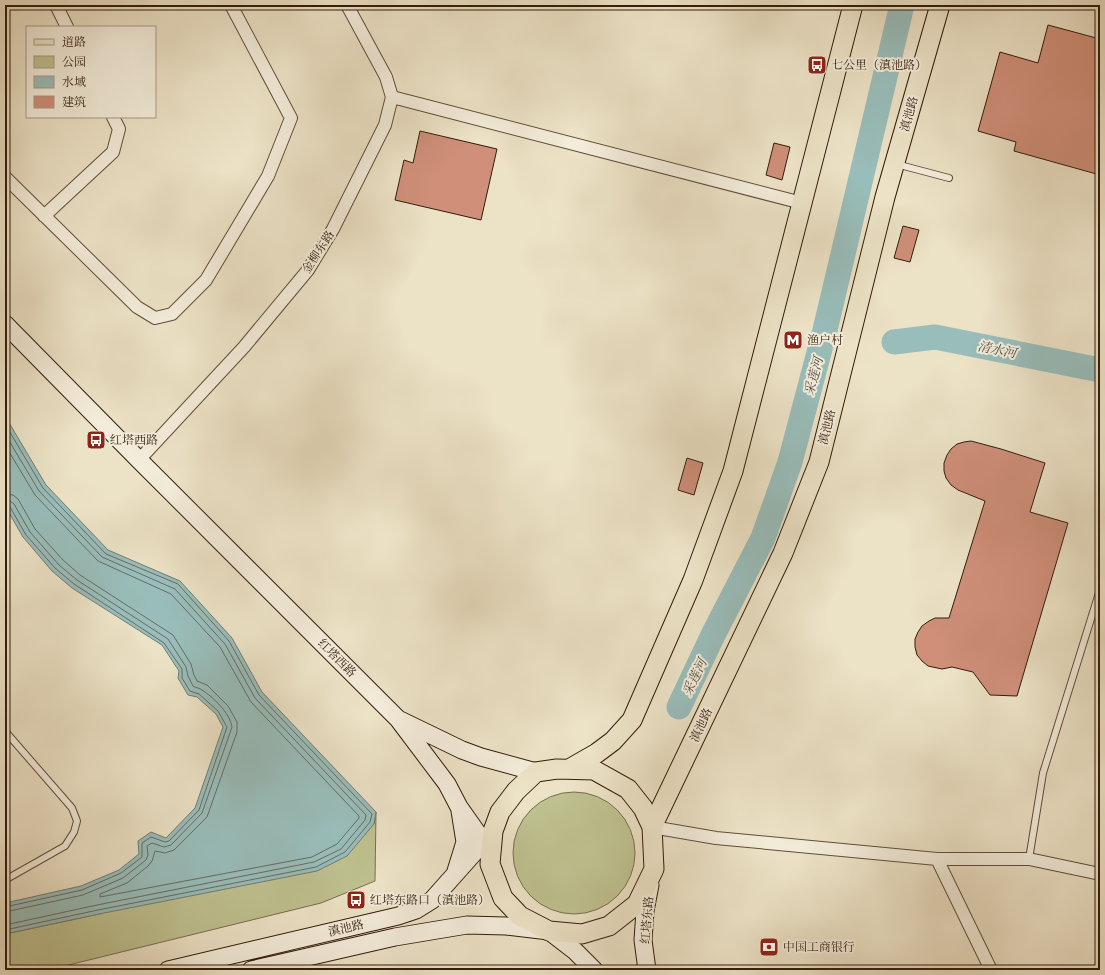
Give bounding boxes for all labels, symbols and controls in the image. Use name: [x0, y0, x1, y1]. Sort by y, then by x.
legend: [26, 26, 156, 118]
text: 道路: [62, 34, 86, 50]
text: 公园: [62, 54, 86, 70]
bus stop icon: 七公里（滇池路）: [806, 54, 828, 76]
place label: 七公里（滇池路）: [831, 57, 927, 73]
text: 水域: [62, 74, 86, 90]
text: 建筑: [62, 94, 86, 110]
street label: 滇池路: [896, 94, 922, 134]
street label: 金柳东路: [298, 228, 338, 276]
metro station icon: 渔户村: [782, 329, 804, 351]
place label: 渔户村: [807, 332, 843, 348]
water label: 清水河: [976, 337, 1020, 363]
water label: 采莲河: [800, 353, 828, 397]
street label: 滇池路: [815, 408, 839, 446]
bus stop icon: 红塔西路: [85, 429, 107, 451]
place label: 红塔西路: [110, 432, 158, 448]
street label: 红塔西路: [314, 635, 360, 681]
water label: 采莲河: [678, 654, 712, 699]
street label: 滇池路: [686, 705, 716, 745]
bus stop icon: 红塔东路口（滇池路）: [345, 889, 367, 911]
place label: 红塔东路口（滇池路）: [370, 892, 490, 908]
street label: 红塔东路: [637, 895, 657, 945]
street label: 滇池路: [327, 916, 365, 940]
bank icon: 中国工商银行: [758, 936, 780, 958]
place label: 中国工商银行: [783, 939, 855, 955]

